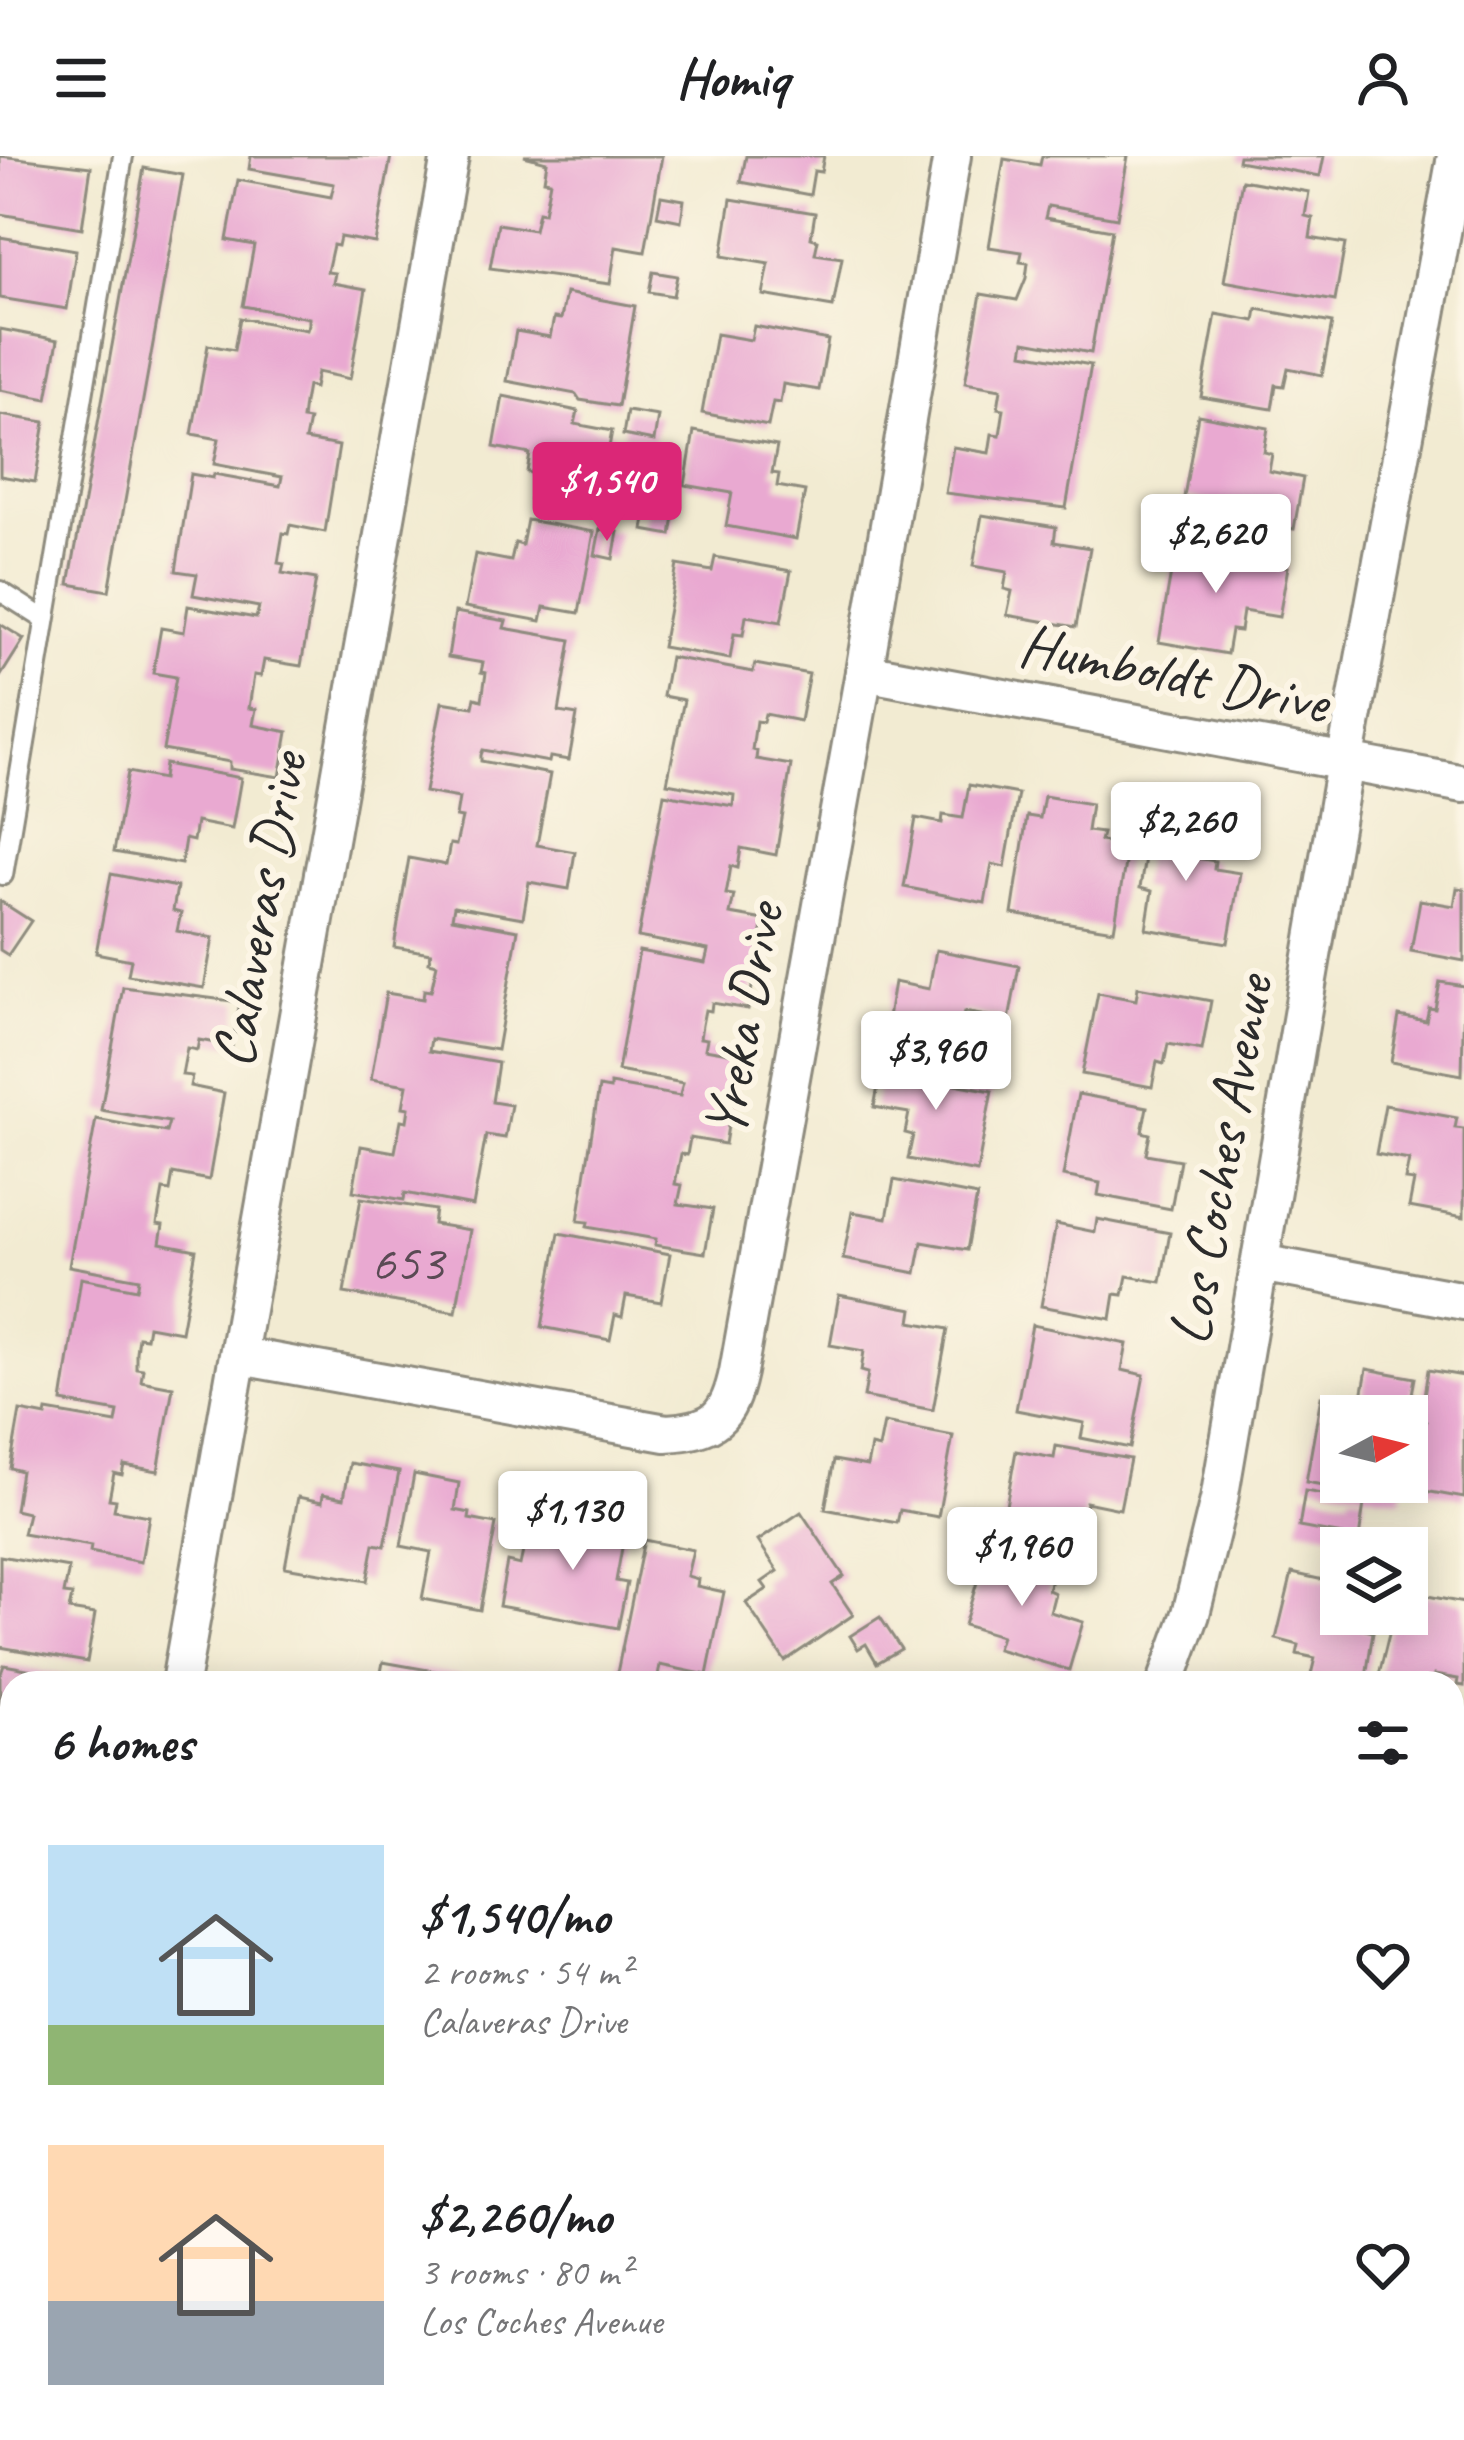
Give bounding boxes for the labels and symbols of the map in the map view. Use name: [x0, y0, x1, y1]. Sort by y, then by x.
pin: $1,540: [509, 442, 705, 544]
pin: $2,620: [1118, 494, 1314, 596]
street label: Humboldt Drive: [1013, 606, 1338, 741]
street label: Calaveras Drive: [194, 743, 325, 1073]
pin: $2,260: [1088, 782, 1284, 884]
street label: Yreka Drive: [685, 893, 802, 1142]
street label: Los Coches Avenue: [1150, 966, 1290, 1350]
pin: $3,960: [838, 1011, 1034, 1113]
house number: 653: [371, 1228, 447, 1296]
north arrow: [1320, 1395, 1428, 1503]
pin: $1,130: [475, 1471, 671, 1573]
pin: $1,960: [924, 1507, 1120, 1609]

